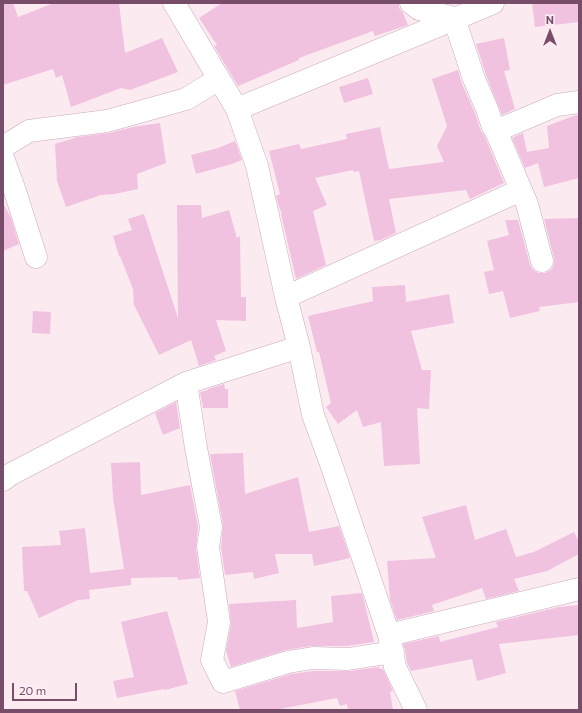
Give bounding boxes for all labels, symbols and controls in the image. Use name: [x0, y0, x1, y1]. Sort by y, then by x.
north arrow: [530, 12, 570, 52]
text: N: [546, 13, 554, 26]
scale bar: [14, 675, 79, 701]
text: 20 m: [19, 683, 46, 697]

